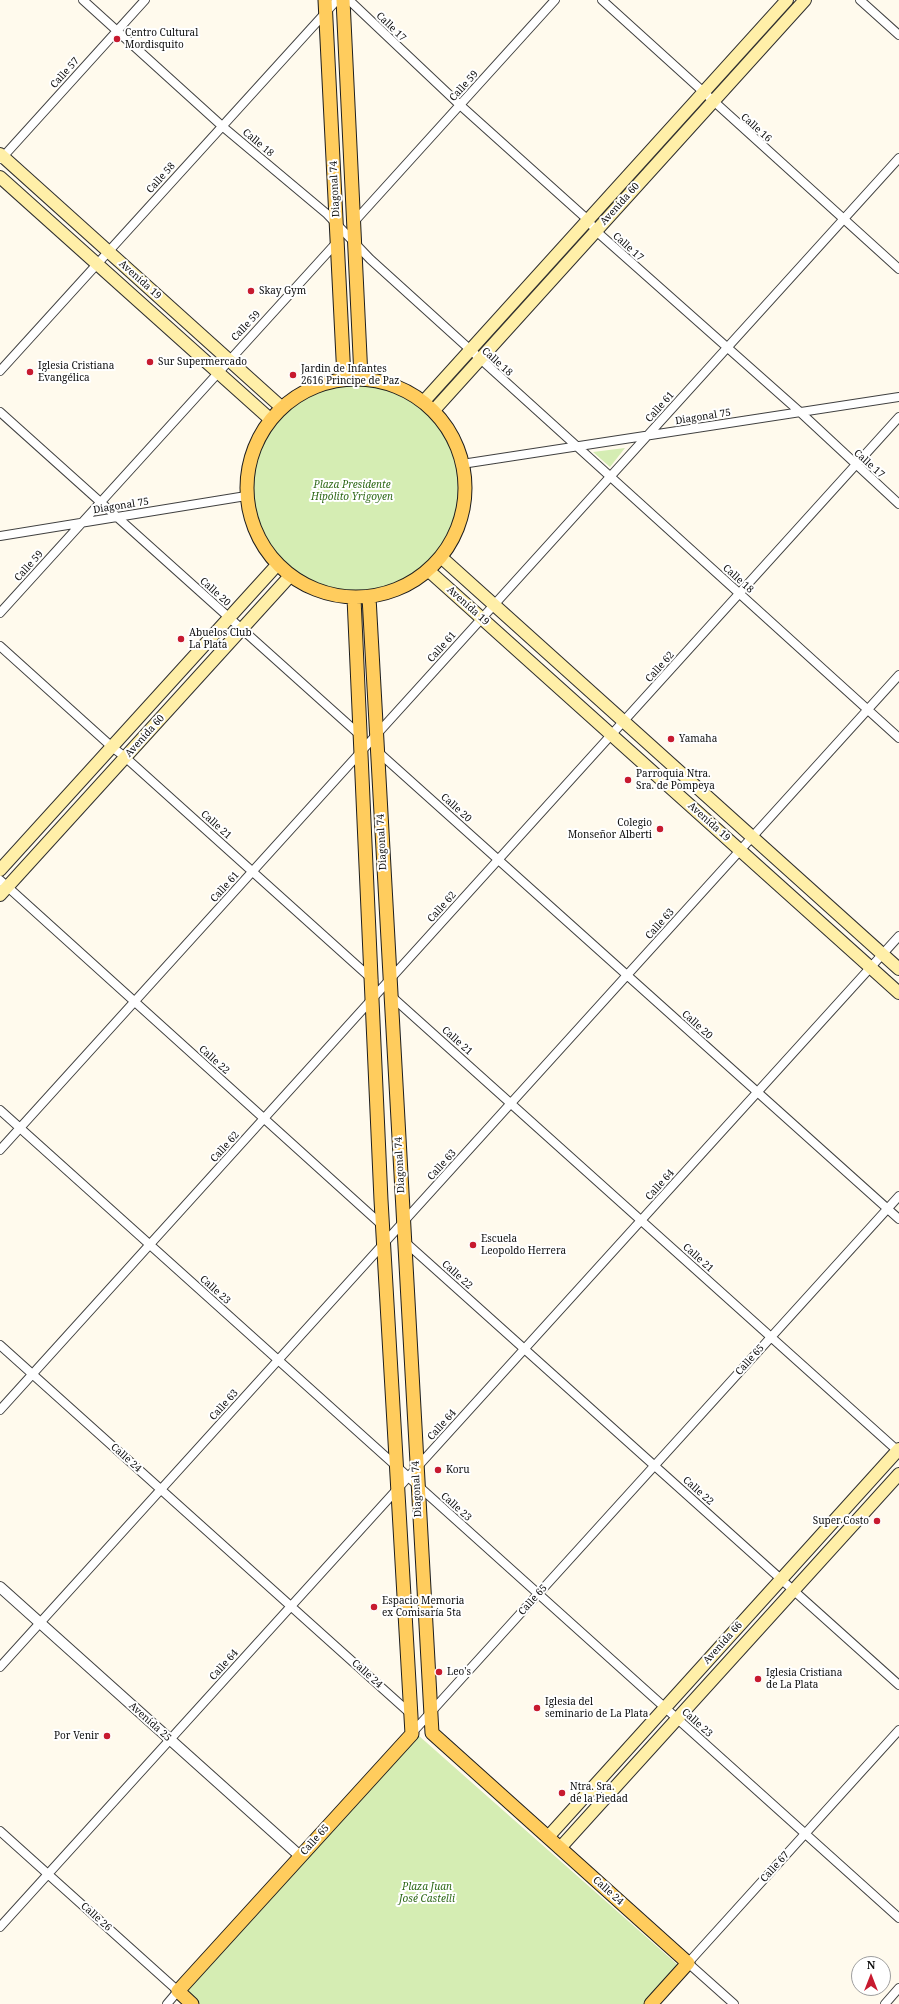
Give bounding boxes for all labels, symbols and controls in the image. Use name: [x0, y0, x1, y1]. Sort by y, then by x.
street label: Calle 17: [373, 10, 409, 44]
place label: Centro Cultural Mordisquito: [125, 27, 198, 50]
marker: Centro Cultural Mordisquito: [112, 34, 122, 44]
street label: Calle 57: [48, 55, 82, 91]
street label: Calle 59: [447, 68, 481, 104]
street label: Calle 16: [738, 111, 774, 145]
street label: Calle 18: [240, 126, 276, 160]
street label: Calle 58: [144, 160, 178, 196]
street label: Diagonal 74: [328, 161, 342, 217]
street label: Avenida 60: [598, 180, 642, 228]
street label: Calle 17: [610, 230, 646, 264]
street label: Avenida 19: [116, 258, 164, 302]
place label: Skay Gym: [259, 285, 306, 297]
marker: Skay Gym: [246, 286, 256, 296]
street label: Calle 59: [229, 308, 263, 344]
street label: Calle 18: [479, 345, 515, 379]
place label: Sur Supermercado: [158, 356, 247, 368]
marker: Sur Supermercado: [145, 357, 155, 367]
place label: Iglesia Cristiana Evangélica: [38, 360, 114, 384]
place label: Jardin de Infantes 2616 Principe de Paz: [301, 363, 399, 386]
marker: Iglesia Cristiana Evangélica: [25, 367, 35, 377]
marker: Jardin de Infantes 2616 Principe de Paz: [288, 370, 298, 380]
street label: Calle 61: [643, 389, 677, 425]
street label: Diagonal 75: [674, 407, 732, 427]
street label: Calle 17: [851, 447, 887, 481]
park label: Plaza Presidente Hipólito Yrigoyen: [311, 479, 393, 502]
street label: Diagonal 75: [92, 496, 150, 516]
street label: Calle 59: [12, 548, 46, 584]
street label: Calle 18: [720, 562, 756, 596]
street label: Calle 20: [197, 575, 233, 609]
street label: Avenida 19: [444, 584, 492, 628]
place label: Abuelos Club La Plata: [189, 627, 252, 650]
street label: Calle 61: [425, 629, 459, 665]
marker: Abuelos Club La Plata: [176, 634, 186, 644]
street label: Calle 62: [643, 649, 677, 685]
street label: Avenida 60: [123, 712, 167, 760]
place label: Yamaha: [679, 733, 717, 745]
marker: Yamaha: [666, 734, 676, 744]
place label: Parroquia Ntra. Sra. de Pompeya: [636, 768, 715, 792]
marker: Parroquia Ntra. Sra. de Pompeya: [623, 775, 633, 785]
street label: Calle 20: [438, 791, 474, 825]
street label: Avenida 19: [685, 800, 733, 844]
street label: Calle 21: [198, 808, 234, 842]
street label: Diagonal 74: [375, 814, 389, 870]
place label: Colegio Monseñor Alberti: [568, 817, 652, 840]
marker: Colegio Monseñor Alberti: [655, 824, 665, 834]
street label: Calle 61: [208, 869, 242, 905]
street label: Calle 62: [425, 889, 459, 925]
street label: Calle 63: [643, 906, 677, 942]
street label: Calle 20: [679, 1008, 715, 1042]
street label: Calle 21: [439, 1024, 475, 1058]
street label: Calle 22: [196, 1043, 232, 1077]
street label: Calle 62: [208, 1129, 242, 1165]
street label: Diagonal 74: [393, 1137, 407, 1193]
street label: Calle 63: [425, 1147, 459, 1183]
street label: Calle 64: [643, 1167, 677, 1203]
place label: Escuela Leopoldo Herrera: [481, 1233, 566, 1256]
marker: Escuela Leopoldo Herrera: [468, 1240, 478, 1250]
street label: Calle 21: [680, 1241, 716, 1275]
street label: Calle 22: [439, 1258, 475, 1292]
street label: Calle 23: [197, 1273, 233, 1307]
street label: Calle 65: [733, 1342, 767, 1378]
street label: Calle 63: [207, 1387, 241, 1423]
street label: Calle 64: [425, 1407, 459, 1443]
street label: Calle 24: [108, 1441, 144, 1475]
street label: Diagonal 74: [410, 1461, 424, 1517]
place label: Koru: [446, 1464, 470, 1476]
marker: Koru: [433, 1465, 443, 1475]
street label: Calle 22: [680, 1474, 716, 1508]
street label: Calle 23: [438, 1490, 474, 1524]
place label: Super Costo: [813, 1515, 869, 1527]
marker: Super Costo: [872, 1516, 882, 1526]
street label: Calle 65: [516, 1582, 550, 1618]
place label: Espacio Memoria ex Comisaría 5ta: [382, 1595, 464, 1618]
marker: Espacio Memoria ex Comisaría 5ta: [369, 1602, 379, 1612]
street label: Avenida 66: [701, 1619, 745, 1667]
street label: Calle 64: [207, 1647, 241, 1683]
street label: Calle 24: [349, 1657, 385, 1691]
place label: Leo's: [447, 1666, 471, 1678]
marker: Leo's: [434, 1667, 444, 1677]
place label: Iglesia Cristiana de La Plata: [766, 1667, 842, 1690]
marker: Iglesia Cristiana de La Plata: [753, 1674, 763, 1684]
place label: Iglesia del seminario de La Plata: [545, 1696, 648, 1720]
street label: Avenida 25: [126, 1700, 174, 1744]
marker: Iglesia del seminario de La Plata: [532, 1703, 542, 1713]
street label: Calle 23: [679, 1706, 715, 1740]
place label: Por Venir: [54, 1730, 99, 1742]
marker: Por Venir: [102, 1731, 112, 1741]
place label: Ntra. Sra. de la Piedad: [570, 1781, 628, 1804]
marker: Ntra. Sra. de la Piedad: [557, 1788, 567, 1798]
street label: Calle 65: [298, 1822, 332, 1858]
street label: Calle 67: [758, 1849, 792, 1885]
street label: Calle 24: [590, 1874, 626, 1908]
park label: Plaza Juan José Castelli: [399, 1881, 455, 1904]
street label: Calle 26: [78, 1900, 114, 1934]
north arrow: [851, 1956, 891, 1996]
text: N: [867, 1957, 875, 1972]

